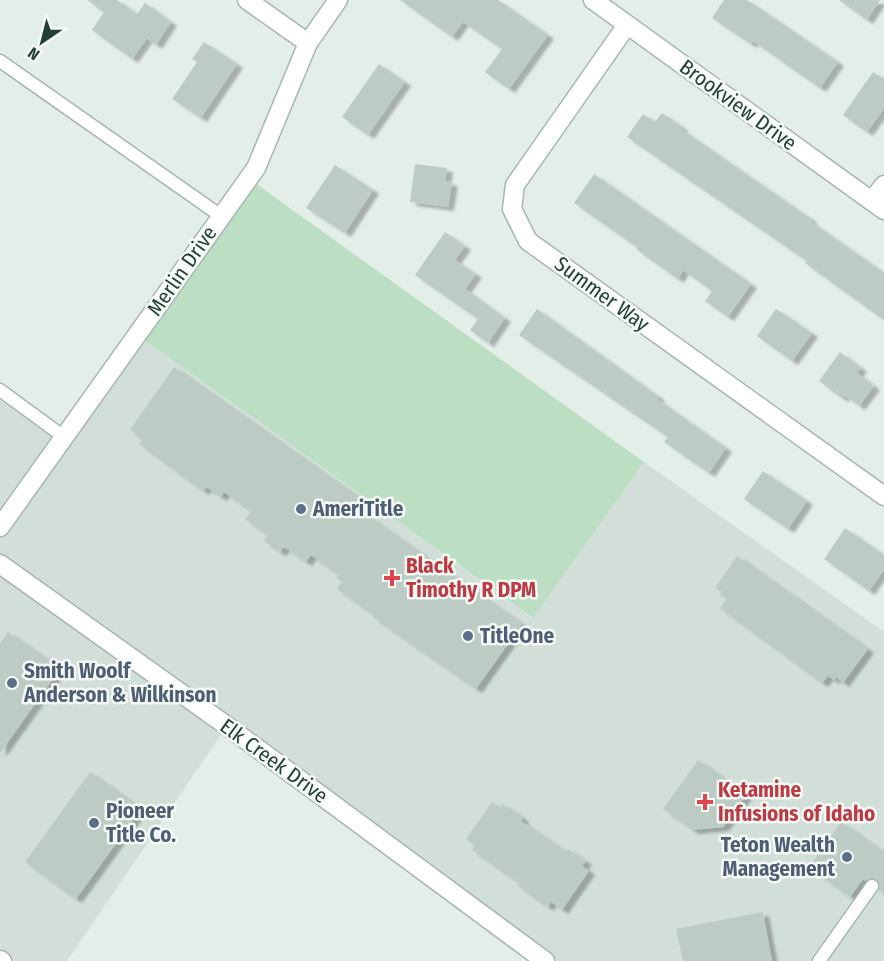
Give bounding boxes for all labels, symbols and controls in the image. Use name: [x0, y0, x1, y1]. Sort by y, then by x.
north arrow: [12, 12, 72, 72]
text: N: [24, 43, 43, 64]
street label: Brookview Drive: [674, 54, 802, 156]
street label: Merlin Drive: [142, 221, 222, 321]
street label: Summer Way: [550, 251, 655, 337]
place label: AmeriTitle: [312, 496, 404, 522]
marker: AmeriTitle: [294, 502, 308, 516]
place label: Black Timothy R DPM: [406, 553, 536, 603]
marker: Black Timothy R DPM: [383, 569, 401, 587]
place label: TitleOne: [480, 623, 554, 649]
marker: TitleOne: [461, 629, 475, 643]
place label: Smith Woolf Anderson & Wilkinson: [23, 658, 217, 708]
marker: Smith Woolf Anderson & Wilkinson: [5, 676, 19, 690]
street label: Elk Creek Drive: [215, 713, 333, 809]
place label: Ketamine Infusions of Idaho: [718, 777, 875, 827]
marker: Ketamine Infusions of Idaho: [696, 793, 714, 811]
place label: Pioneer Title Co.: [106, 798, 176, 848]
marker: Pioneer Title Co.: [87, 816, 101, 830]
place label: Teton Wealth Management: [721, 832, 836, 882]
marker: Teton Wealth Management: [840, 850, 854, 864]

